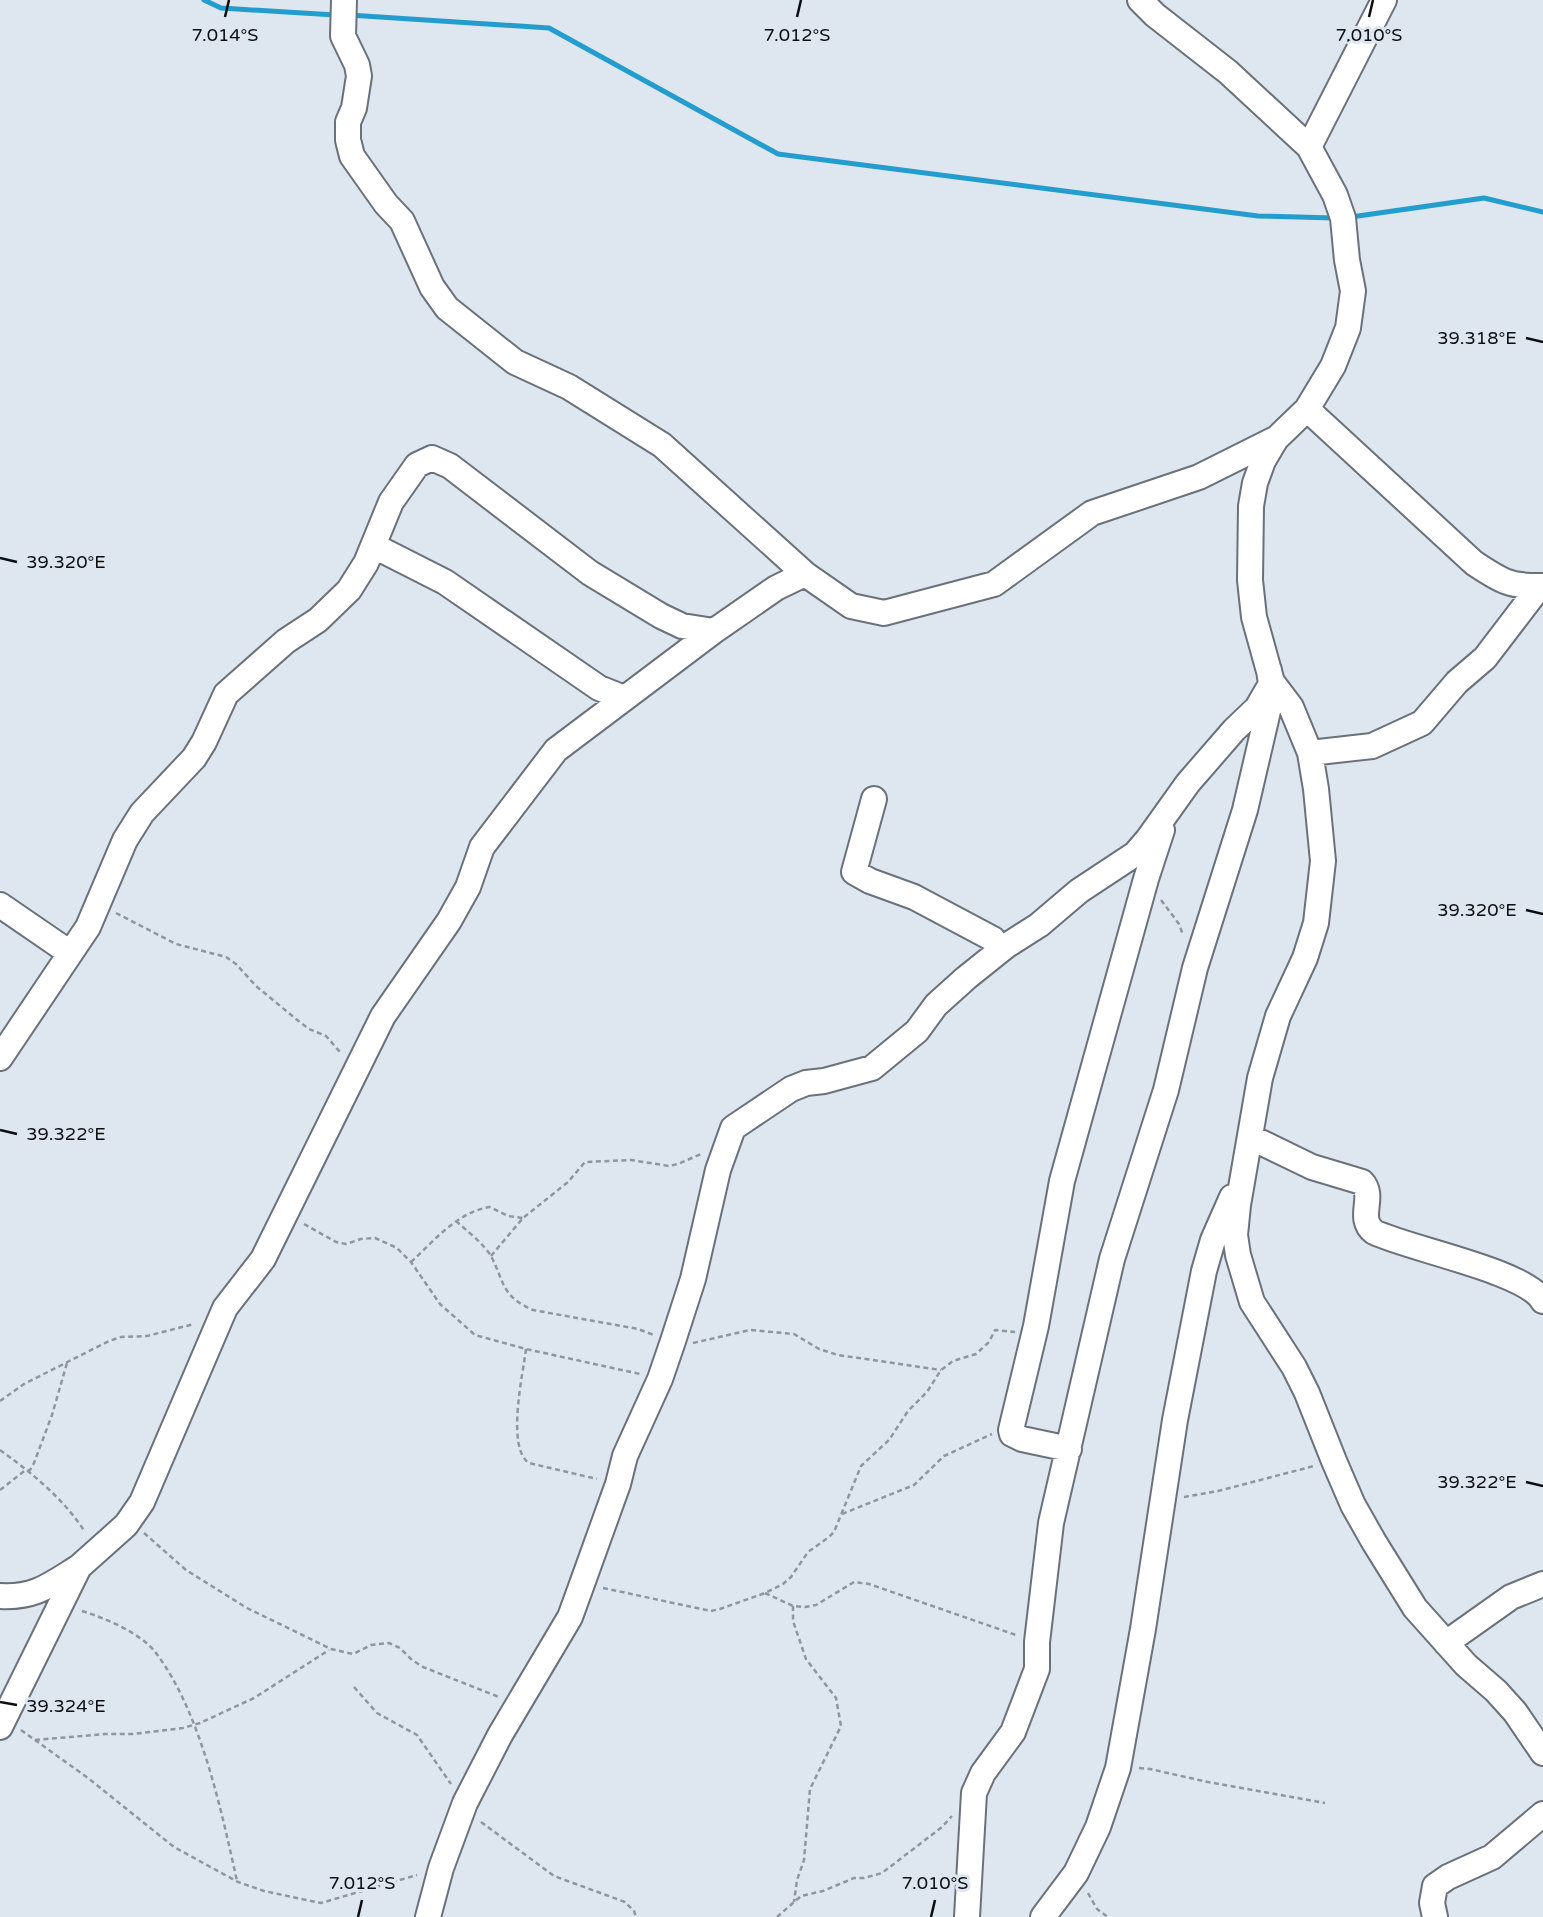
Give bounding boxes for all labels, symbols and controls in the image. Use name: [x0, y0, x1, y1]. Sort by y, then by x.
text: 7.014°S: [192, 24, 258, 46]
text: 7.012°S: [764, 24, 830, 46]
text: 7.010°S: [1336, 24, 1402, 46]
text: 39.318°E: [1437, 327, 1517, 349]
text: 39.320°E: [26, 551, 106, 573]
text: 39.320°E: [1437, 899, 1517, 921]
text: 39.322°E: [26, 1123, 106, 1145]
text: 39.322°E: [1437, 1471, 1517, 1493]
text: 39.324°E: [26, 1695, 106, 1717]
text: 7.012°S: [329, 1872, 395, 1894]
text: 7.010°S: [902, 1872, 968, 1894]

